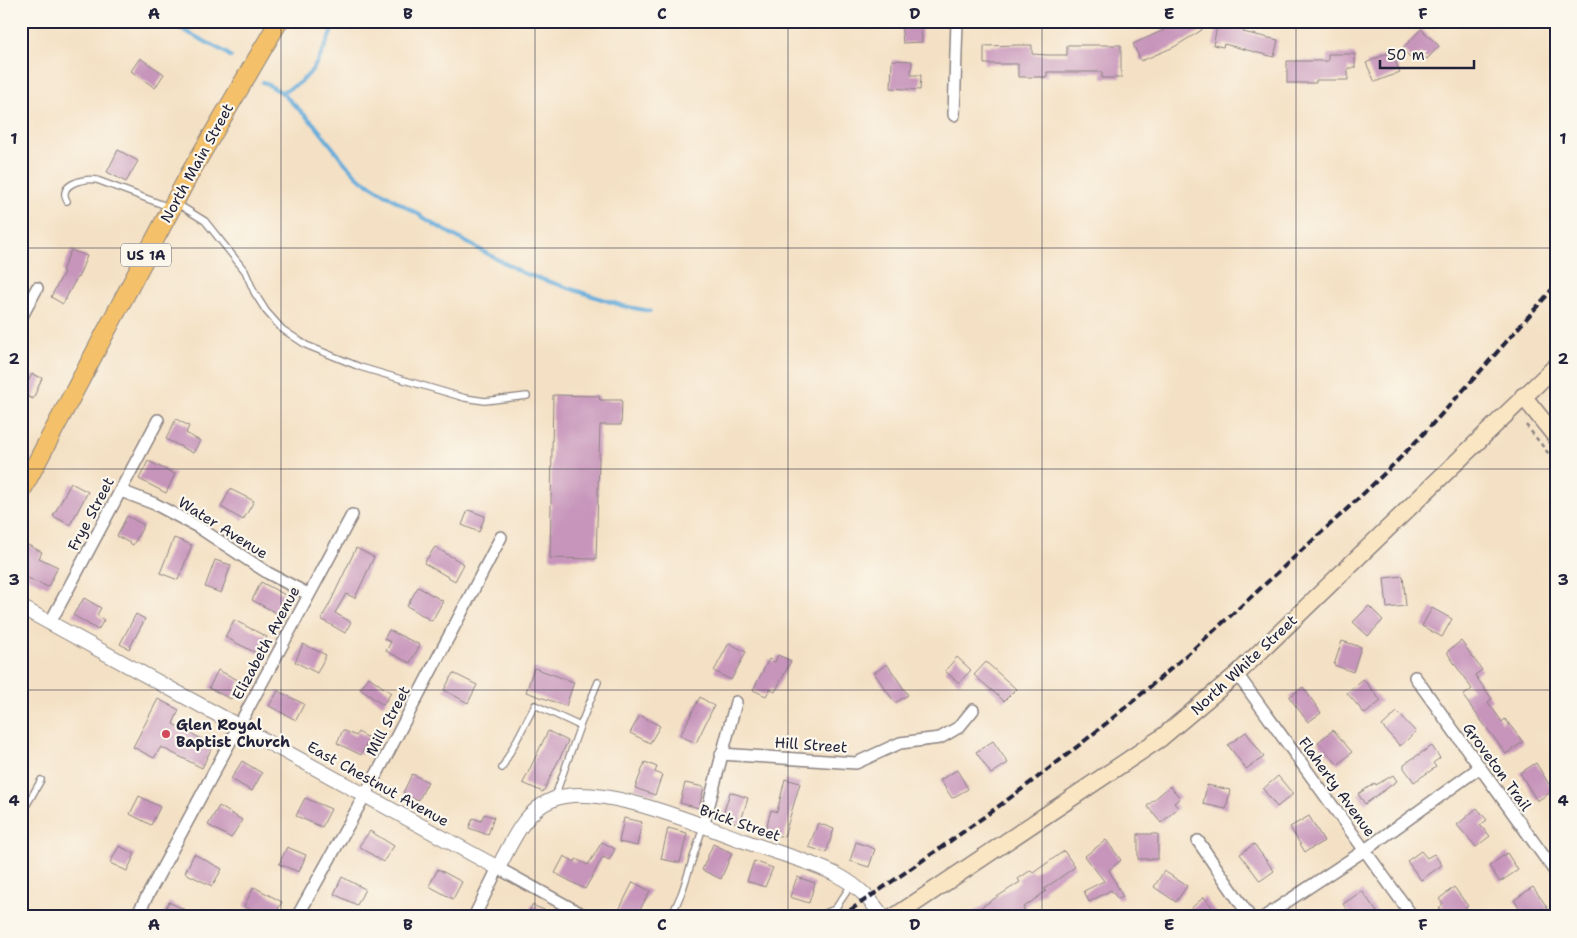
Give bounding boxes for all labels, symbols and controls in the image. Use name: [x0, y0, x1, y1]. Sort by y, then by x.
text: A: [148, 3, 160, 24]
text: B: [403, 3, 413, 24]
text: C: [657, 3, 667, 24]
text: D: [909, 3, 921, 24]
text: E: [1164, 3, 1174, 24]
text: F: [1418, 3, 1428, 24]
scale bar: [1380, 38, 1473, 70]
text: 50 m: [1387, 45, 1425, 65]
street label: North Main Street: [156, 100, 238, 226]
text: 1: [10, 128, 18, 149]
text: 1: [1559, 128, 1567, 149]
road number: US 1A: [121, 244, 171, 266]
text: 2: [8, 348, 20, 369]
text: 2: [1557, 348, 1569, 369]
street label: Frye Street: [63, 474, 119, 554]
street label: Water Avenue: [174, 492, 272, 564]
text: 3: [8, 569, 20, 590]
text: 3: [1557, 569, 1569, 590]
street label: Elizabeth Avenue: [228, 583, 304, 703]
street label: North White Street: [1186, 610, 1302, 720]
street label: Mill Street: [361, 682, 415, 760]
place label: Glen Royal Baptist Church: [176, 715, 290, 752]
street label: Groveton Trail: [1458, 719, 1536, 815]
marker: Glen Royal Baptist Church: [160, 728, 172, 740]
street label: Hill Street: [774, 732, 848, 758]
street label: Flaherty Avenue: [1294, 733, 1380, 841]
street label: East Chestnut Avenue: [304, 737, 452, 831]
text: 4: [8, 790, 20, 811]
text: 4: [1557, 790, 1569, 811]
street label: Brick Street: [697, 800, 783, 846]
text: A: [148, 914, 160, 935]
text: B: [403, 914, 413, 935]
text: C: [657, 914, 667, 935]
text: D: [909, 914, 921, 935]
text: E: [1164, 914, 1174, 935]
text: F: [1418, 914, 1428, 935]

